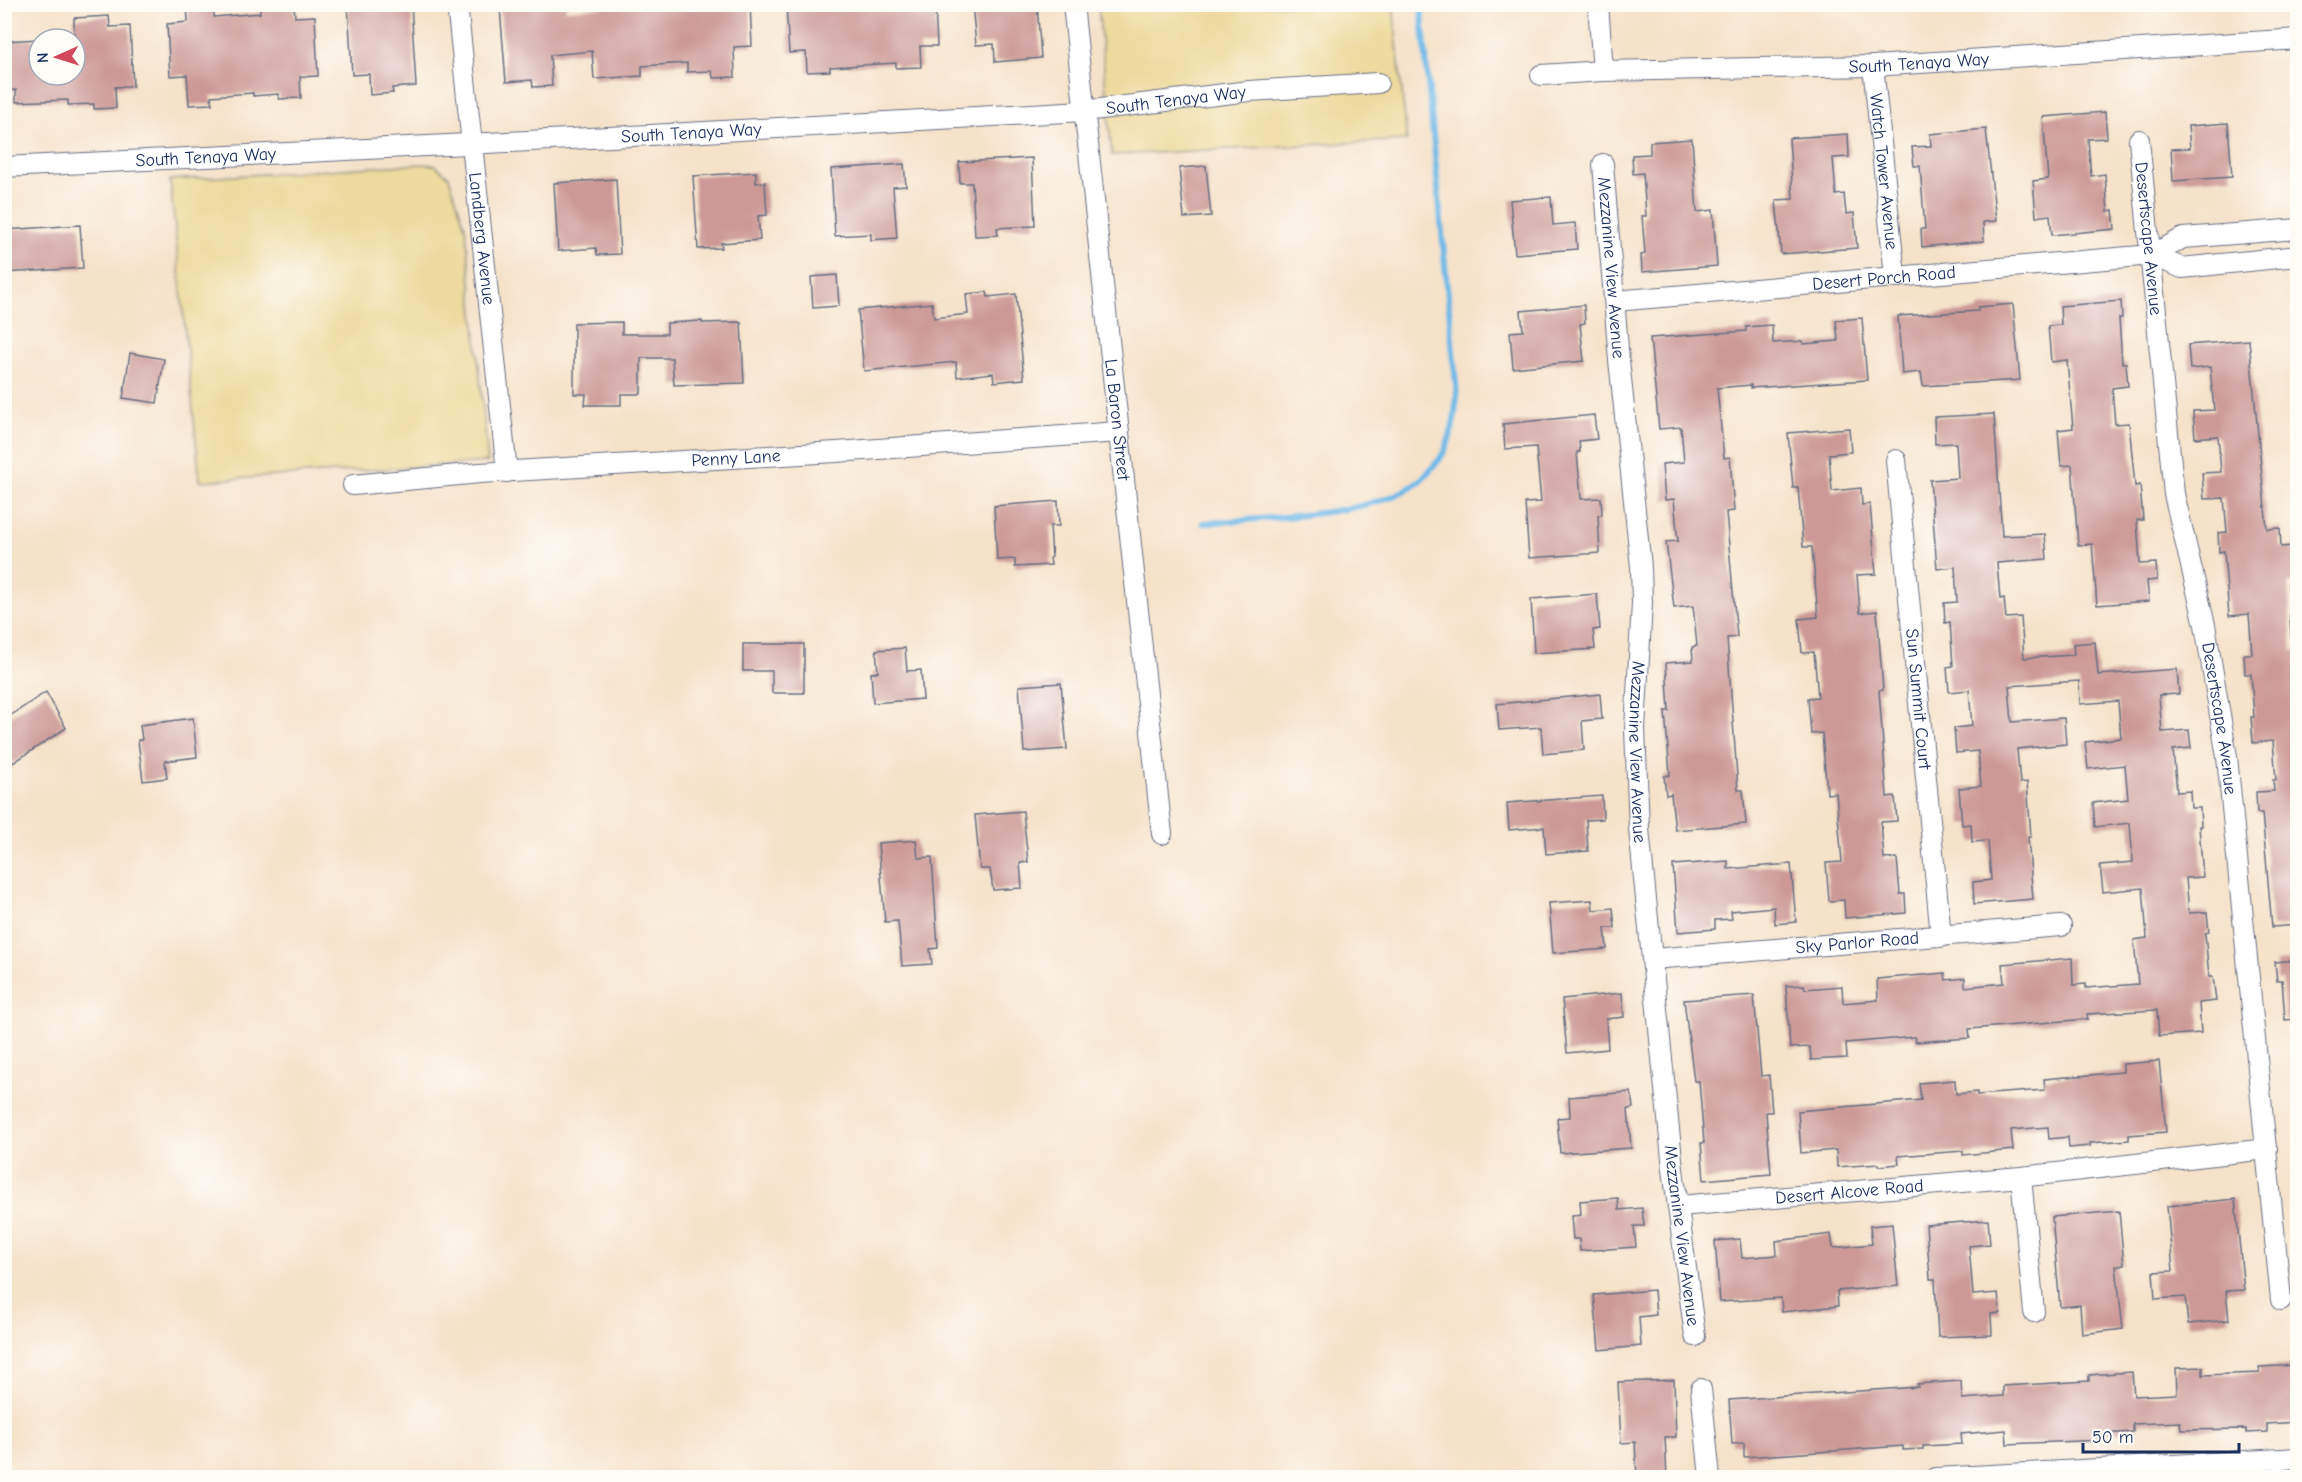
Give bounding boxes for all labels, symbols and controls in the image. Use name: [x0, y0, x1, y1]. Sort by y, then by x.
north arrow: [27, 27, 87, 87]
street label: South Tenaya Way: [1848, 49, 1991, 77]
text: N: [34, 52, 52, 63]
street label: South Tenaya Way: [1105, 81, 1248, 119]
street label: Watch Tower Avenue: [1865, 92, 1902, 251]
street label: South Tenaya Way: [620, 119, 763, 147]
street label: South Tenaya Way: [135, 143, 277, 171]
street label: Desertscape Avenue: [2130, 161, 2166, 316]
street label: Landberg Avenue: [464, 171, 499, 306]
street label: Mezzanine View Avenue: [1593, 176, 1629, 359]
street label: Desert Porch Road: [1811, 262, 1957, 295]
street label: La Baron Street: [1100, 358, 1134, 482]
street label: Penny Lane: [691, 445, 781, 472]
street label: Sun Summit Court: [1901, 628, 1935, 771]
street label: Desertscape Avenue: [2197, 641, 2241, 796]
street label: Mezzanine View Avenue: [1624, 660, 1650, 844]
street label: Sky Parlor Road: [1795, 927, 1920, 958]
street label: Mezzanine View Avenue: [1660, 1144, 1704, 1327]
street label: Desert Alcove Road: [1774, 1175, 1924, 1209]
scale bar: [2083, 1416, 2239, 1454]
text: 50 m: [2092, 1427, 2134, 1448]

